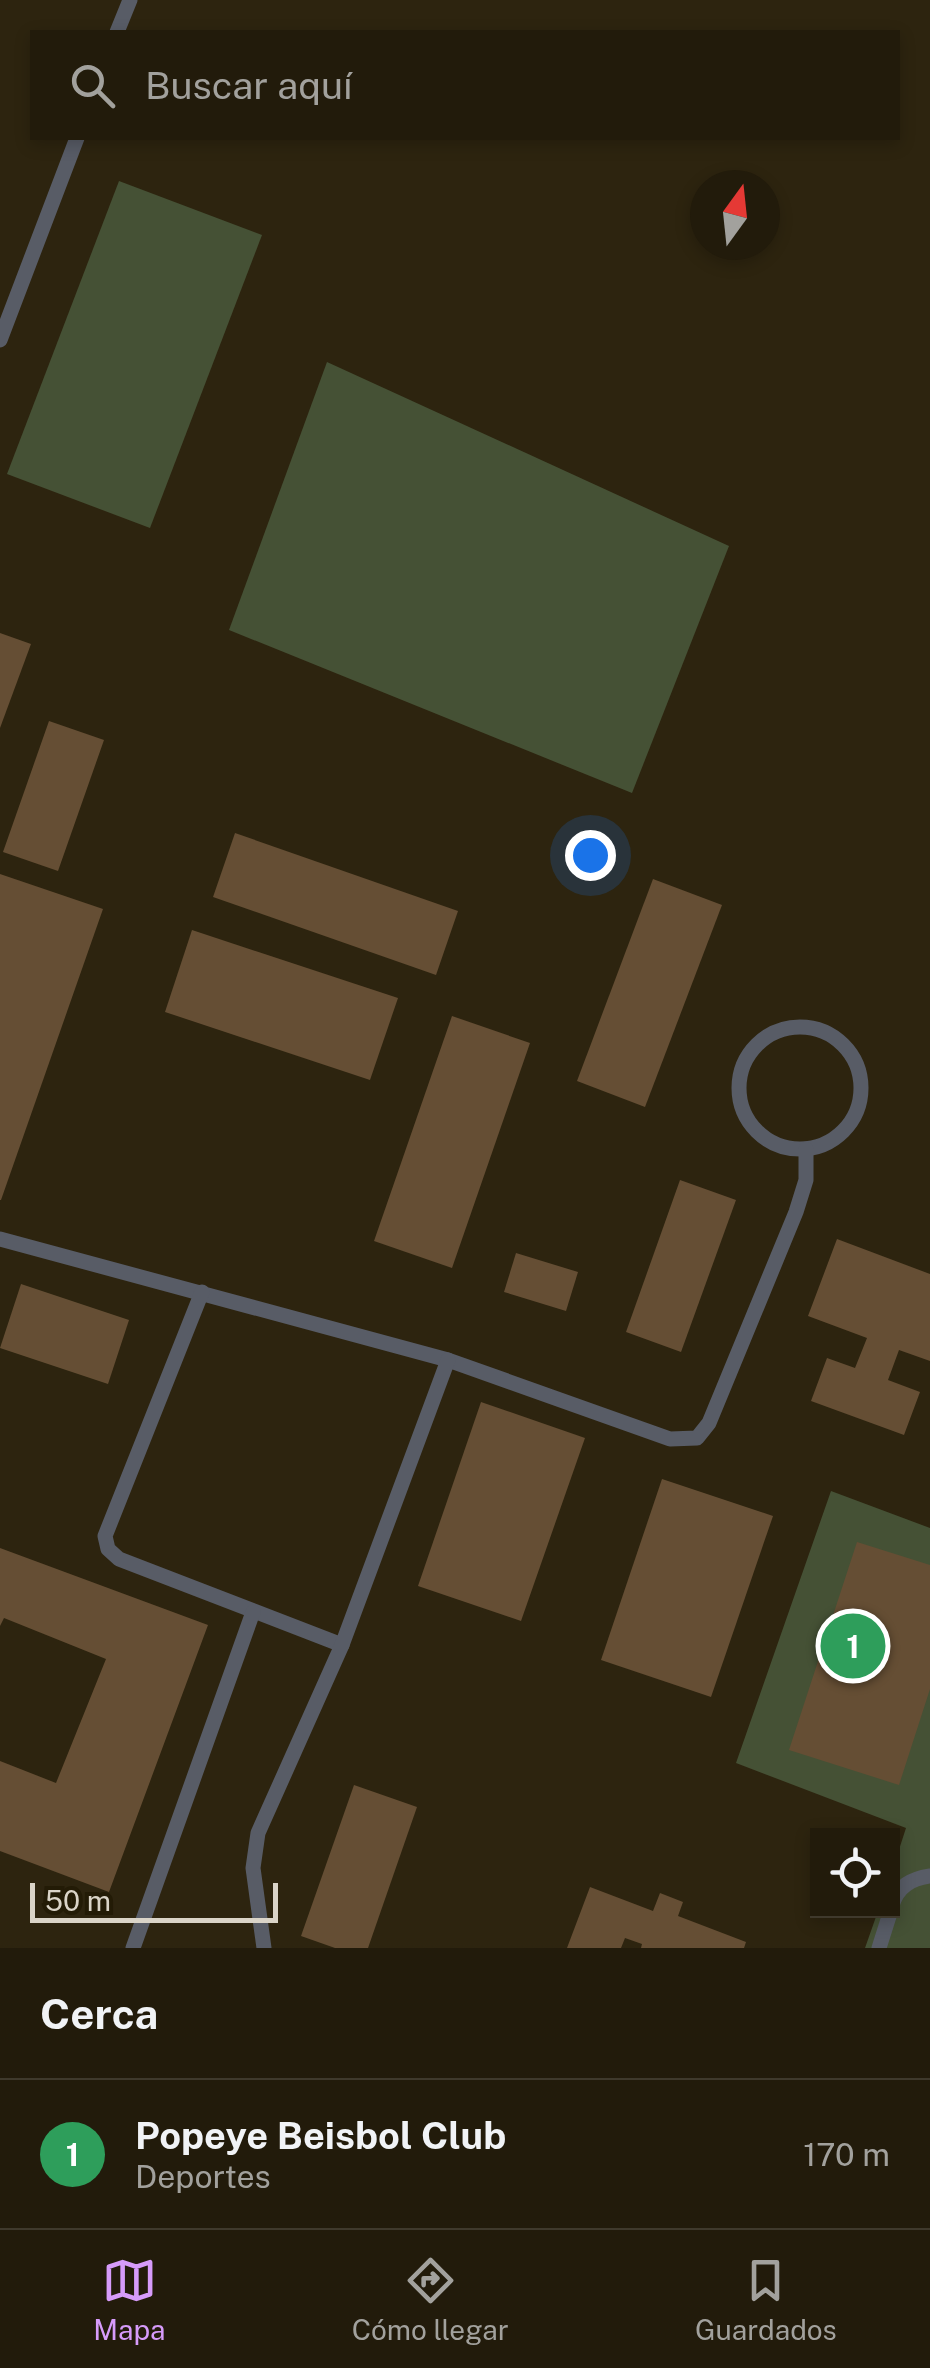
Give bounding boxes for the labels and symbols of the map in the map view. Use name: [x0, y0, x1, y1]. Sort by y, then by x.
north arrow: [690, 170, 780, 260]
your location: [565, 830, 616, 881]
pin: 1: [820, 1608, 886, 1684]
scale bar: [30, 1878, 278, 1922]

